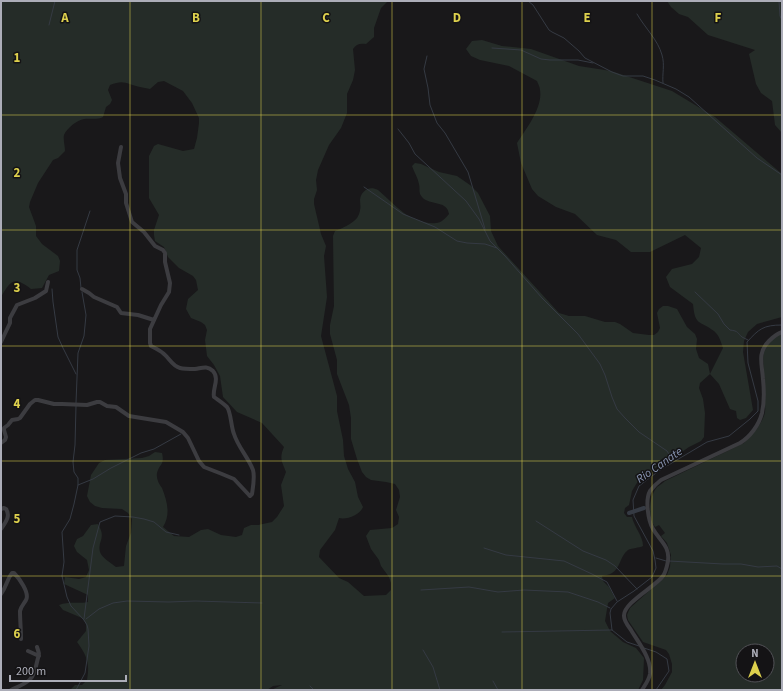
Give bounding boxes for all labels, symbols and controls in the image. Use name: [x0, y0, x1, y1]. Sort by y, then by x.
text: A: [60, 9, 69, 27]
text: B: [192, 9, 200, 27]
text: C: [322, 9, 330, 27]
text: D: [453, 9, 461, 27]
text: E: [583, 9, 591, 27]
text: F: [715, 9, 722, 27]
text: 1: [14, 49, 21, 67]
text: 2: [14, 164, 21, 182]
text: 3: [14, 279, 21, 297]
text: 4: [14, 395, 21, 413]
water label: Rio Canate: [633, 443, 686, 488]
text: 5: [14, 510, 21, 528]
text: 6: [14, 625, 21, 643]
north arrow: [735, 643, 775, 683]
text: N: [751, 646, 759, 661]
scale bar: [10, 657, 126, 683]
text: 200 m: [16, 663, 46, 680]

